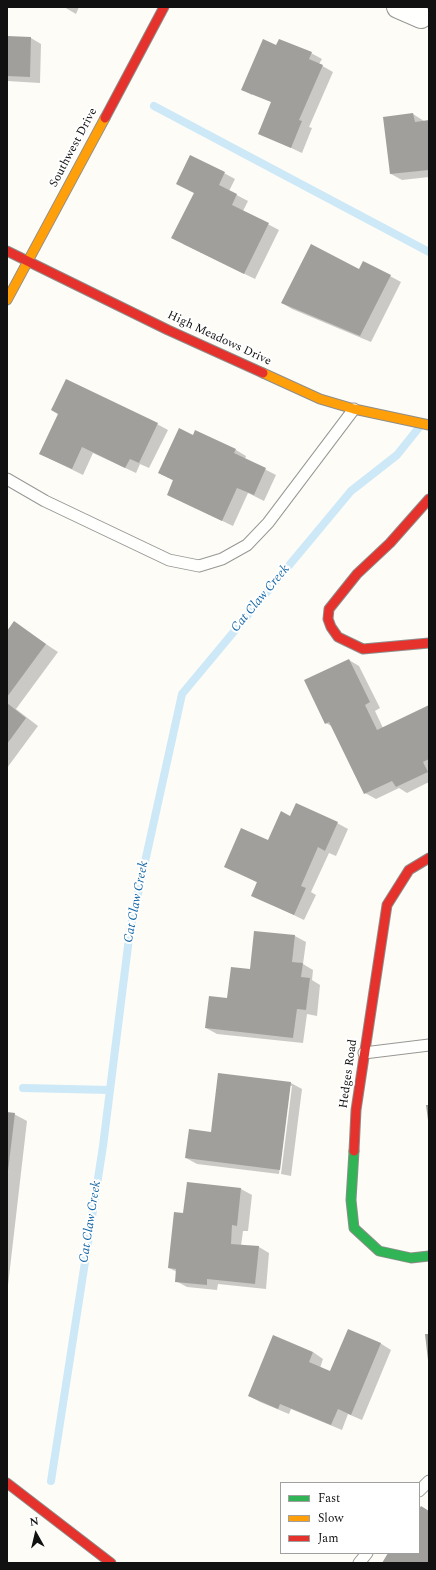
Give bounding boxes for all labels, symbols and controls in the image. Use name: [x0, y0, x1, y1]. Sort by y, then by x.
street label: Southwest Drive: [47, 106, 101, 190]
street label: High Meadows Drive: [165, 309, 273, 369]
water label: Cat Claw Creek: [228, 562, 294, 636]
water label: Cat Claw Creek: [121, 860, 153, 944]
street label: Hedges Road: [337, 1038, 361, 1110]
water label: Cat Claw Creek: [77, 1180, 105, 1264]
legend: [280, 1482, 420, 1554]
text: Fast: [318, 1489, 340, 1508]
text: Slow: [318, 1509, 343, 1528]
text: N: [29, 1513, 40, 1531]
north arrow: [16, 1514, 56, 1554]
text: Jam: [318, 1529, 339, 1548]

